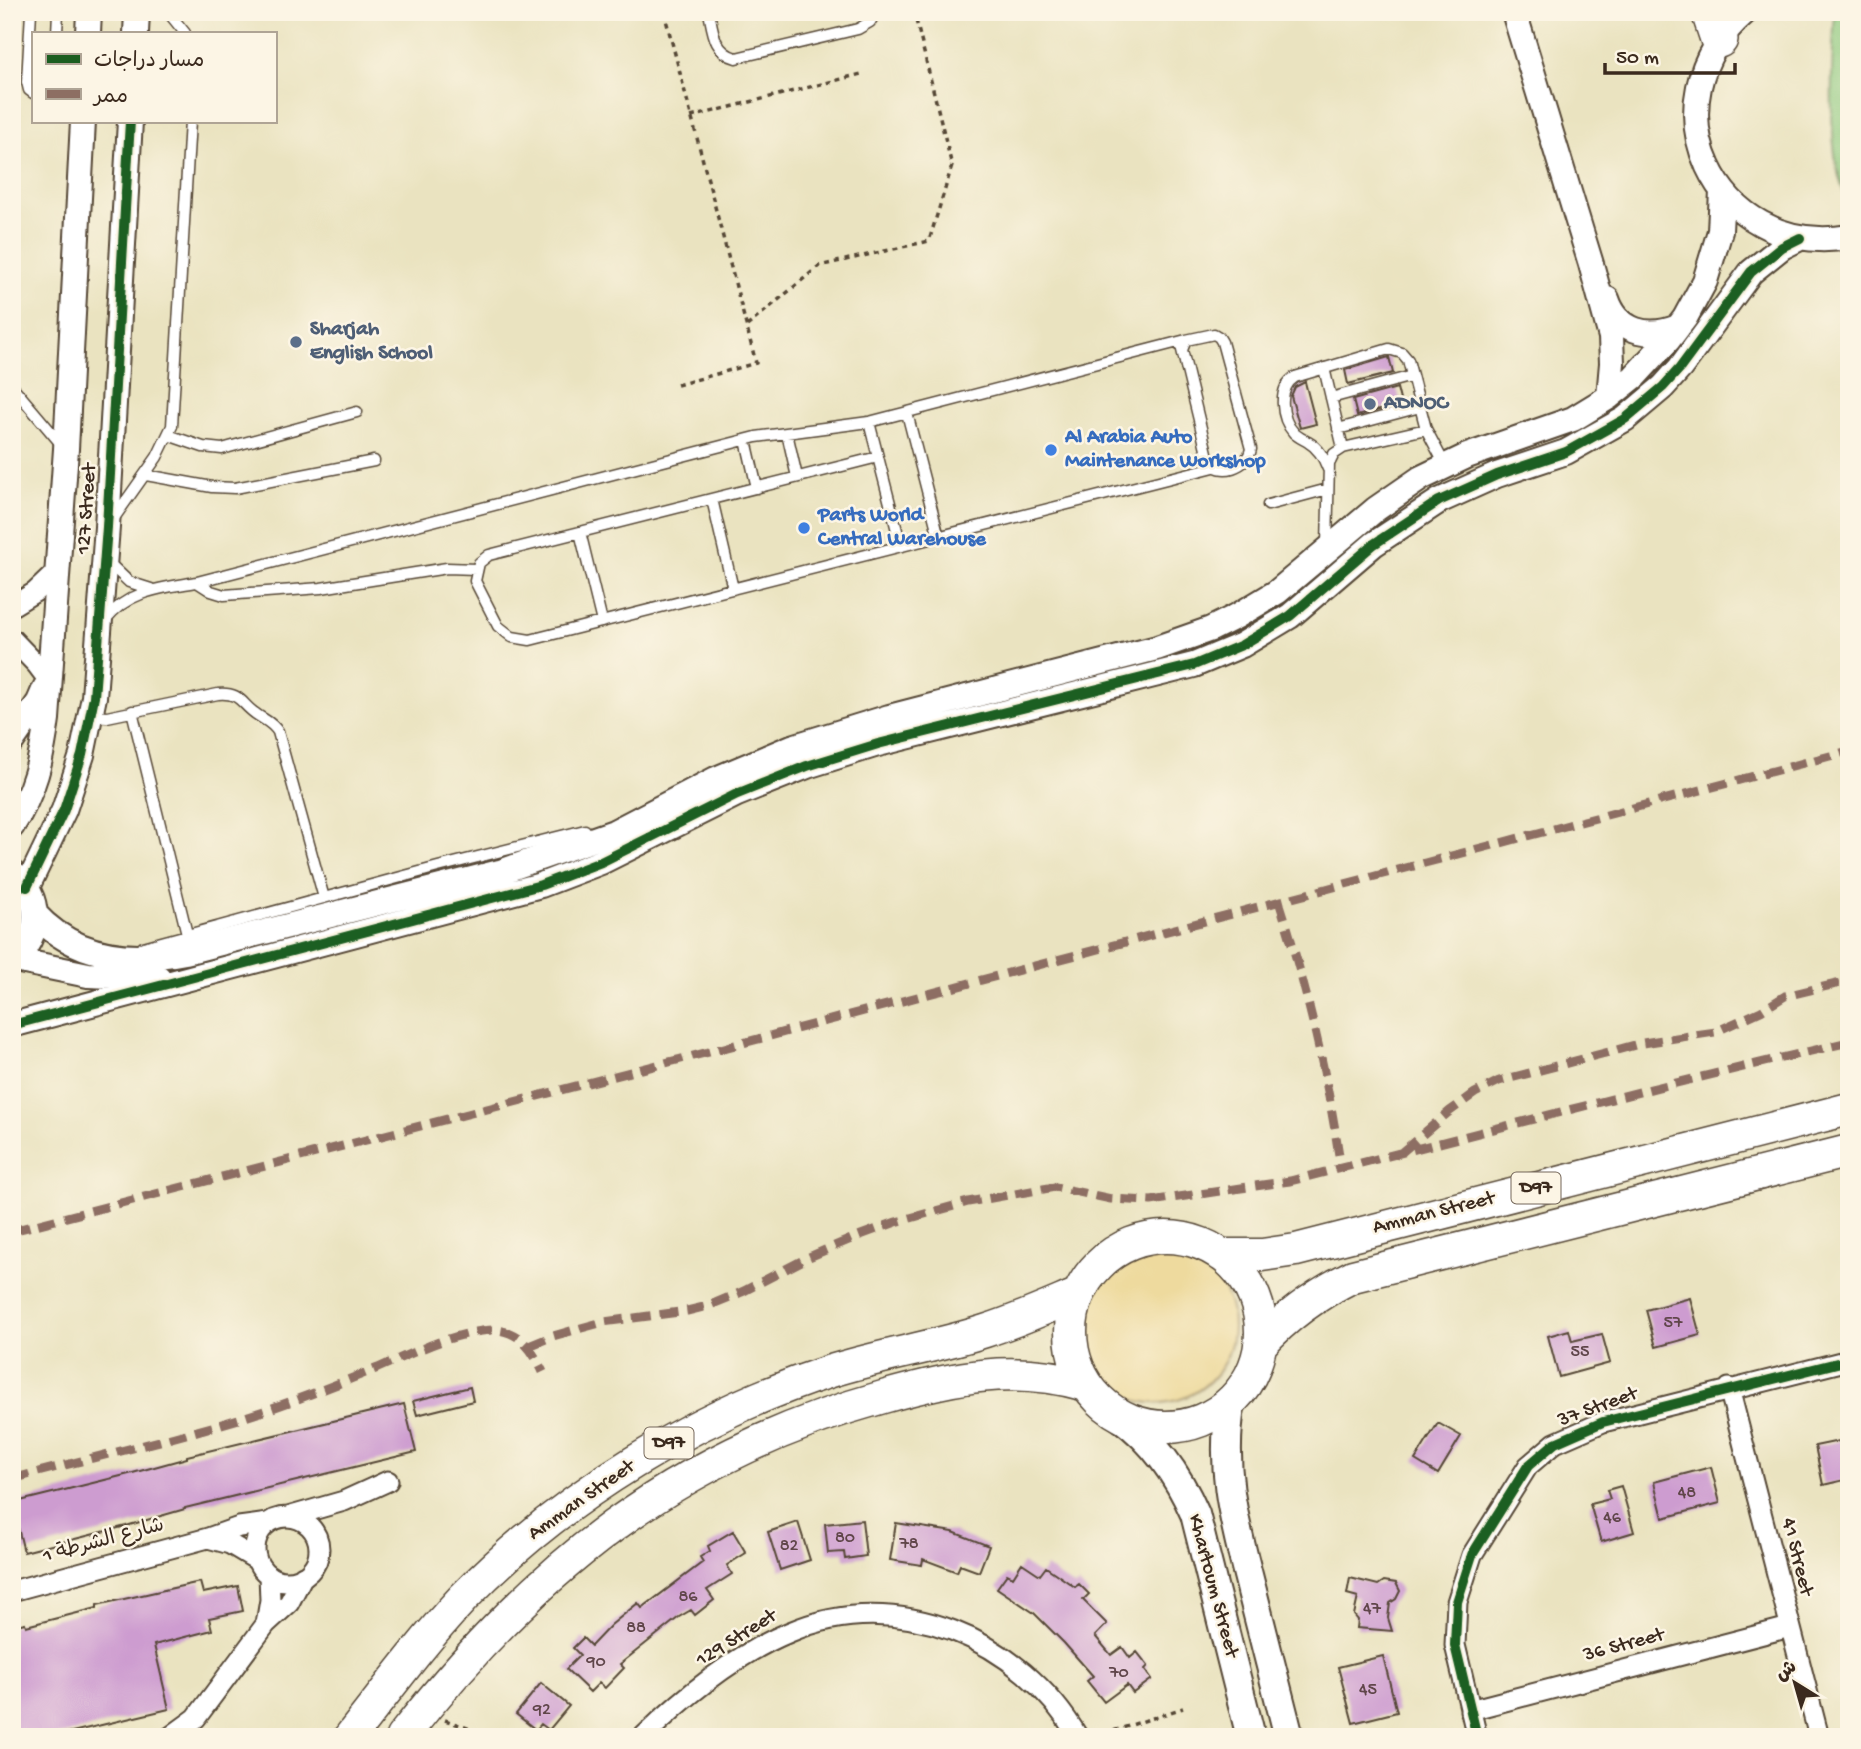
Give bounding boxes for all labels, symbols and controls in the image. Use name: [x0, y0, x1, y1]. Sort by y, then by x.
legend: [32, 32, 276, 122]
scale bar: [1605, 32, 1735, 76]
text: 50 m: [1616, 47, 1659, 72]
text: مسار دراجات: [94, 50, 204, 75]
text: ممر: [92, 86, 128, 111]
place label: Sharjah English School: [310, 318, 433, 367]
marker: Sharjah English School: [288, 334, 304, 350]
place label: ADNOC: [1383, 392, 1449, 417]
marker: ADNOC: [1362, 396, 1378, 412]
place label: Al Arabia Auto Maintenance Workshop: [1064, 426, 1266, 475]
marker: Al Arabia Auto Maintenance Workshop: [1043, 442, 1059, 458]
street label: 127 Street: [72, 460, 104, 556]
place label: Parts World Central Warehouse: [817, 504, 987, 553]
marker: Parts World Central Warehouse: [796, 520, 812, 536]
road number: D97: [1512, 1172, 1560, 1204]
street label: Amman Street: [1370, 1186, 1500, 1241]
house number: 57: [1664, 1313, 1683, 1334]
house number: 55: [1571, 1342, 1589, 1363]
street label: 37 Street: [1554, 1381, 1643, 1434]
road number: D97: [644, 1428, 694, 1458]
street label: Amman Street: [524, 1454, 642, 1547]
house number: 48: [1678, 1483, 1696, 1504]
house number: 46: [1603, 1508, 1622, 1529]
street label: Khartoum Street: [1181, 1512, 1244, 1663]
street label: شارع الشرطة 1: [40, 1514, 167, 1570]
street label: 41 Street: [1774, 1515, 1818, 1601]
house number: 80: [835, 1528, 855, 1549]
house number: 78: [898, 1534, 919, 1555]
house number: 82: [780, 1536, 799, 1557]
house number: 86: [679, 1587, 698, 1608]
house number: 47: [1363, 1599, 1382, 1620]
street label: 129 Street: [691, 1603, 784, 1674]
house number: 88: [626, 1618, 646, 1639]
street label: 36 Street: [1580, 1623, 1669, 1669]
north arrow: [1759, 1648, 1829, 1718]
house number: 90: [585, 1652, 606, 1673]
text: ش: [1772, 1657, 1802, 1688]
house number: 70: [1108, 1663, 1129, 1684]
house number: 45: [1359, 1680, 1377, 1701]
house number: 92: [532, 1700, 551, 1721]

